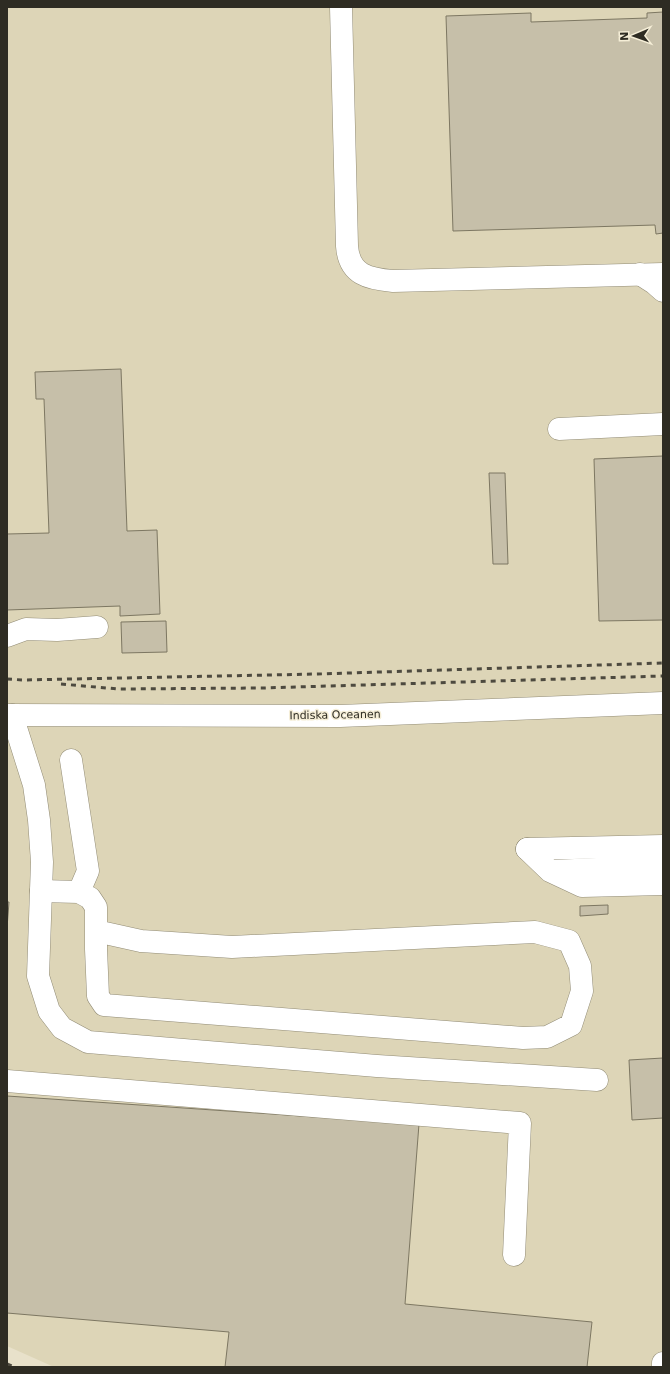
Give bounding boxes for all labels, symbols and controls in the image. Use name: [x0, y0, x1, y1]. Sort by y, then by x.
north arrow: [614, 16, 654, 56]
text: N: [618, 31, 631, 41]
street label: Indiska Oceanen: [289, 708, 381, 722]

